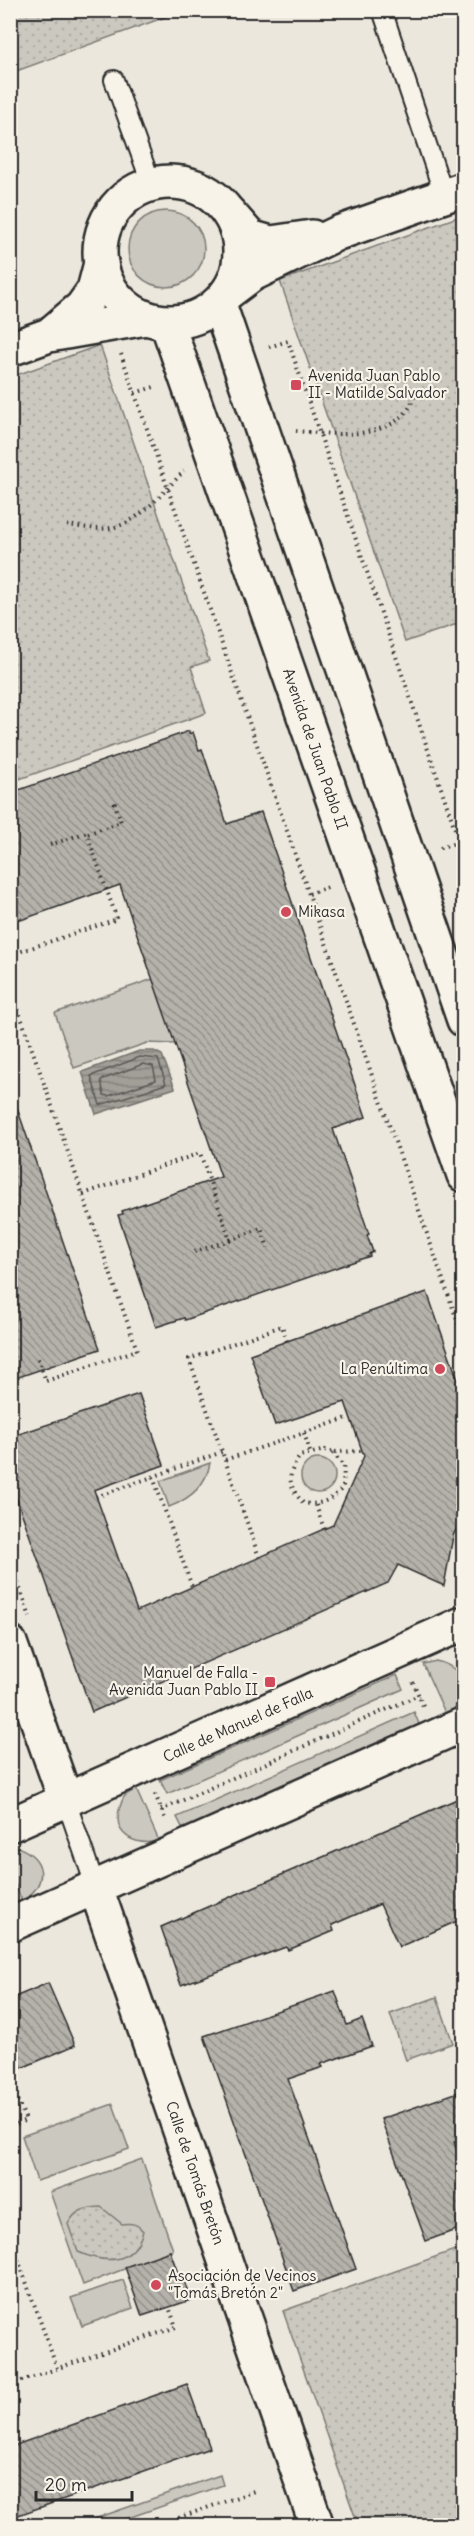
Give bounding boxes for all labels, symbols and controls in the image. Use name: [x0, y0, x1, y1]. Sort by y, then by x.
place label: Avenida Juan Pablo II - Matilde Salvador: [308, 366, 447, 402]
marker: Avenida Juan Pablo II - Matilde Salvador: [289, 378, 303, 392]
street label: Avenida de Juan Pablo II: [279, 666, 352, 832]
place label: Mikasa: [298, 902, 345, 921]
marker: Mikasa: [279, 905, 293, 919]
place label: La Penúltima: [340, 1359, 428, 1378]
marker: La Penúltima: [433, 1362, 447, 1376]
place label: Manuel de Falla - Avenida Juan Pablo II: [109, 1663, 258, 1699]
marker: Manuel de Falla - Avenida Juan Pablo II: [263, 1675, 277, 1689]
street label: Calle de Manuel de Falla: [160, 1683, 316, 1766]
street label: Calle de Tomás Bretón: [162, 2099, 229, 2247]
place label: Asociación de Vecinos "Tomás Bretón 2": [168, 2266, 316, 2302]
marker: Asociación de Vecinos "Tomás Bretón 2": [149, 2278, 163, 2292]
scale bar: [36, 2464, 132, 2502]
text: 20 m: [45, 2473, 87, 2496]

